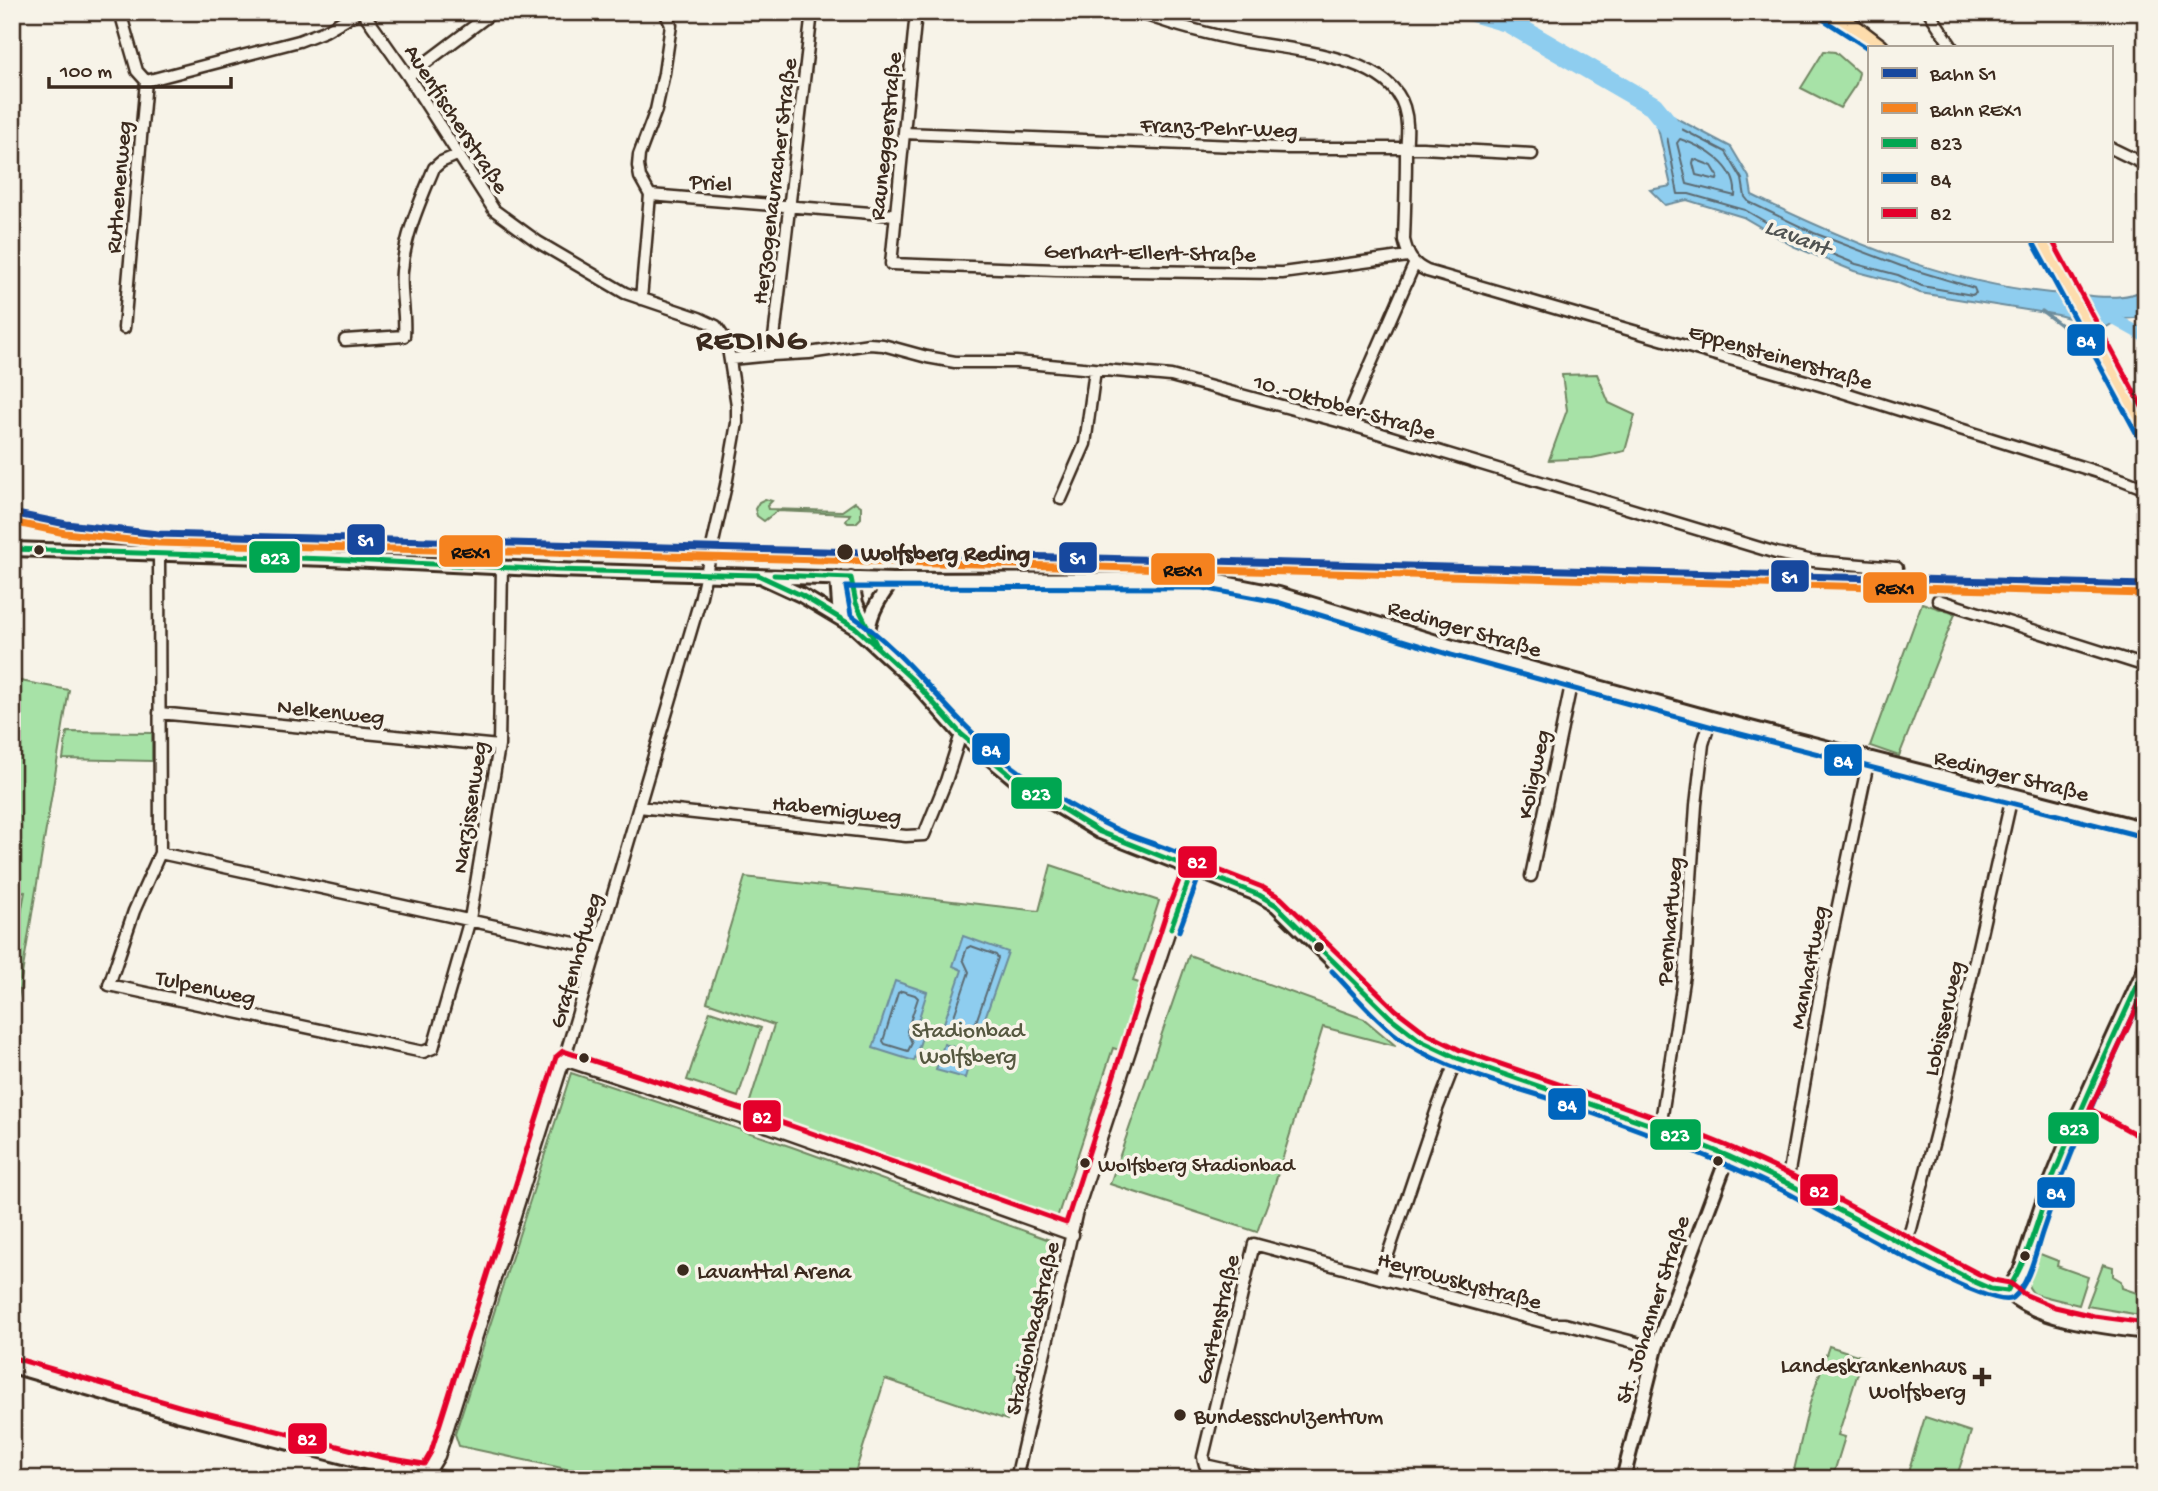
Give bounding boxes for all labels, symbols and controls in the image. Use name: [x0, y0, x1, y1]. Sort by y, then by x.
street label: Auenfischerstraße: [397, 40, 514, 201]
scale bar: [49, 46, 231, 90]
legend: [1868, 46, 2112, 242]
street label: Rauneggerstraße: [865, 50, 910, 222]
street label: Herzogenauracher Straße: [748, 56, 805, 306]
text: 100 m: [59, 61, 112, 86]
text: Bahn S1: [1929, 64, 1997, 89]
text: Bahn REX1: [1929, 100, 2022, 125]
street label: Franz-Pehr-Weg: [1139, 113, 1298, 146]
street label: Ruthenenweg: [101, 120, 140, 255]
text: 823: [1930, 134, 1963, 159]
street label: Priel: [687, 169, 733, 200]
text: 84: [1930, 170, 1952, 195]
text: 82: [1930, 204, 1952, 229]
water label: Lavant: [1760, 214, 1837, 266]
street label: Gerhart-Ellert-Straße: [1044, 239, 1257, 270]
street label: Eppensteinerstraße: [1685, 319, 1876, 398]
line badge: 84: [2066, 323, 2106, 357]
district label: REDING: [695, 326, 808, 361]
text: 84: [2076, 332, 2097, 355]
street label: 10.-Oktober-Straße: [1249, 369, 1439, 448]
line badge: S1: [346, 523, 386, 556]
text: S1: [358, 531, 374, 554]
line badge: REX1: [438, 534, 504, 568]
line badge: 823: [248, 540, 301, 574]
line badge: S1: [1058, 541, 1098, 574]
marker: Wolfsberg Reding: [835, 542, 855, 562]
place label: Wolfsberg Reding: [860, 542, 1030, 569]
unlabelled marker: [32, 543, 46, 557]
text: REX1: [450, 543, 491, 566]
text: 823: [260, 549, 290, 572]
text: S1: [1070, 549, 1086, 572]
line badge: REX1: [1150, 552, 1216, 586]
line badge: S1: [1770, 559, 1810, 593]
text: REX1: [1162, 561, 1203, 584]
text: S1: [1782, 568, 1798, 591]
line badge: REX1: [1862, 571, 1928, 604]
text: REX1: [1874, 579, 1915, 602]
street label: Redinger Straße: [1384, 596, 1545, 666]
street label: Nelkenweg: [276, 694, 386, 733]
street label: Koligweg: [1513, 728, 1558, 822]
line badge: 84: [971, 732, 1011, 766]
street label: Narzissenweg: [448, 739, 495, 876]
text: 84: [981, 741, 1002, 764]
line badge: 84: [1823, 743, 1863, 777]
street label: Redinger Straße: [1931, 745, 2092, 810]
text: 84: [1833, 752, 1854, 775]
line badge: 823: [1010, 776, 1063, 810]
text: 823: [1021, 785, 1051, 808]
street label: Habernigweg: [771, 791, 903, 832]
line badge: 82: [1177, 845, 1218, 879]
text: 82: [1187, 853, 1208, 876]
street label: Pernhartweg: [1652, 856, 1691, 988]
street label: Grafenhofweg: [545, 890, 610, 1032]
street label: Manhartweg: [1785, 904, 1836, 1032]
unlabelled marker: [1312, 940, 1326, 954]
street label: Lobisserweg: [1919, 959, 1972, 1079]
street label: Tulpenweg: [151, 965, 258, 1013]
park label: Stadionbad Wolfsberg: [912, 1019, 1026, 1072]
unlabelled marker: [577, 1051, 591, 1065]
line badge: 84: [1547, 1087, 1587, 1121]
text: 84: [1557, 1096, 1578, 1119]
line badge: 82: [742, 1099, 782, 1133]
text: 82: [752, 1108, 773, 1131]
line badge: 823: [2047, 1111, 2100, 1145]
line badge: 823: [1649, 1118, 1702, 1151]
text: 823: [2059, 1120, 2089, 1143]
text: 823: [1660, 1126, 1690, 1149]
unlabelled marker: [1711, 1154, 1725, 1168]
place label: Wolfsberg Stadionbad: [1098, 1155, 1296, 1180]
marker: Wolfsberg Stadionbad: [1078, 1156, 1092, 1170]
line badge: 82: [1799, 1173, 1839, 1207]
line badge: 84: [2036, 1176, 2076, 1209]
text: 82: [1809, 1182, 1830, 1205]
text: 84: [2046, 1184, 2067, 1207]
street label: St. Johanner Straße: [1611, 1212, 1698, 1408]
street label: Stadionbadstraße: [1001, 1238, 1068, 1418]
street label: Heyrowskystraße: [1374, 1247, 1545, 1318]
unlabelled marker: [2018, 1249, 2032, 1263]
street label: Gartenstraße: [1191, 1251, 1248, 1387]
place label: Lavanttal Arena: [697, 1260, 853, 1287]
marker: Lavanttal Arena: [675, 1262, 691, 1278]
place label: Landeskrankenhaus Wolfsberg: [1781, 1354, 1967, 1407]
marker: Landeskrankenhaus Wolfsberg: [1972, 1367, 1992, 1387]
place label: Bundesschulzentrum: [1193, 1405, 1383, 1432]
marker: Bundesschulzentrum: [1172, 1407, 1188, 1423]
line badge: 82: [287, 1422, 328, 1455]
text: 82: [297, 1430, 318, 1453]

